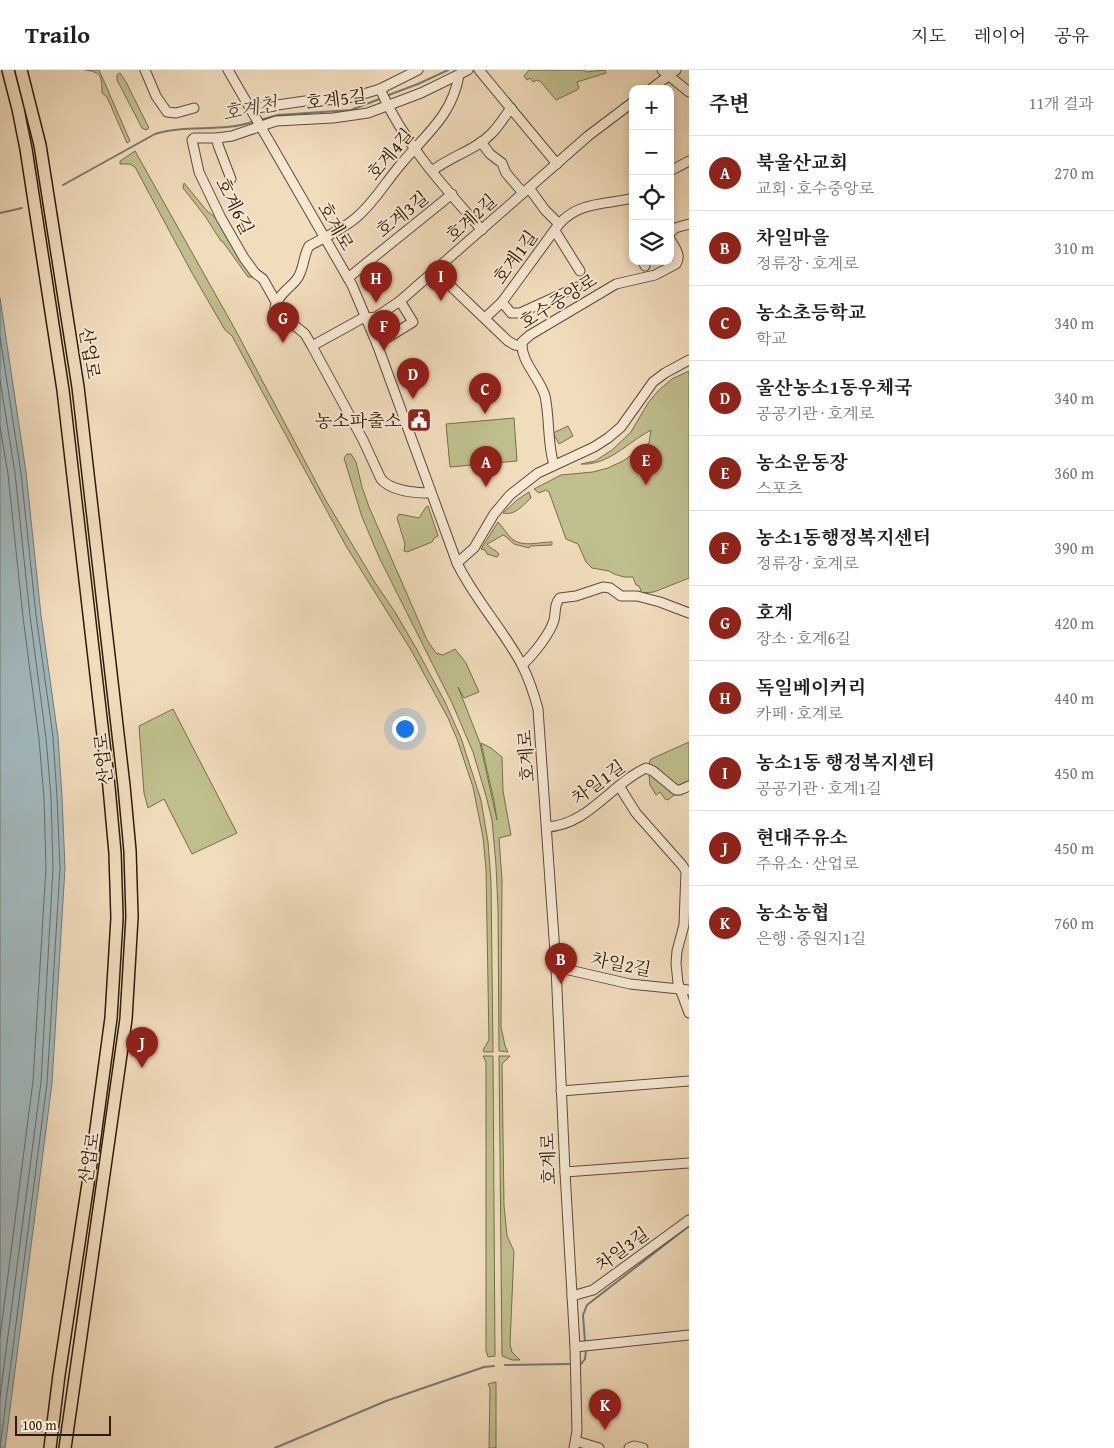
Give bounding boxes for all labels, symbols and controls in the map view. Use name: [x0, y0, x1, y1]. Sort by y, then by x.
text: Trailo: [25, 17, 90, 52]
text: 지도: [911, 22, 946, 49]
text: 레이어: [974, 22, 1026, 49]
text: 공유: [1054, 22, 1089, 49]
street label: 호계5길: [304, 82, 368, 116]
map controls: [629, 85, 674, 265]
button: +: [629, 85, 674, 130]
text: 주변: [709, 88, 750, 119]
water label: 호계천: [220, 89, 281, 127]
text: 11개 결과: [1029, 91, 1094, 115]
street label: 호계4길: [360, 122, 420, 186]
button: −: [629, 130, 674, 175]
text: 북울산교회: [756, 148, 848, 176]
text: A: [720, 161, 730, 185]
text: 270 m: [1054, 161, 1094, 185]
street label: 호계6길: [209, 173, 261, 239]
button: locate: [629, 175, 674, 220]
text: 교회 · 호수중앙로: [756, 176, 874, 200]
street label: 호계3길: [370, 184, 434, 244]
street label: 호계2길: [439, 188, 503, 248]
street label: 호계로: [311, 197, 361, 255]
button: layers: [629, 220, 674, 265]
text: 차일마을: [756, 223, 829, 251]
street label: 호계1길: [486, 224, 544, 290]
text: B: [720, 236, 730, 260]
text: 310 m: [1054, 236, 1094, 260]
text: 정류장 · 호계로: [756, 251, 858, 275]
pin: I: [425, 260, 457, 301]
pin: H: [360, 262, 392, 303]
street label: 호수중앙로: [514, 267, 602, 335]
text: 농소초등학교: [756, 298, 866, 326]
pin: G: [267, 302, 299, 343]
pin: F: [368, 310, 400, 351]
text: C: [720, 311, 730, 335]
text: 340 m: [1054, 311, 1094, 335]
street label: 산업로: [73, 325, 107, 381]
text: 학교: [756, 326, 787, 350]
pin: D: [397, 358, 429, 399]
pin: C: [469, 373, 501, 414]
text: 울산농소1동우체국: [756, 373, 913, 401]
text: D: [720, 386, 730, 410]
text: 340 m: [1054, 386, 1094, 410]
text: 공공기관 · 호계로: [756, 401, 874, 425]
place label: 농소파출소: [315, 407, 402, 434]
public building icon: 농소파출소: [406, 407, 432, 433]
pin: E: [630, 444, 662, 485]
pin: A: [470, 446, 502, 487]
text: 농소운동장: [756, 448, 848, 476]
text: E: [721, 461, 729, 485]
text: 360 m: [1054, 461, 1094, 485]
text: 스포츠: [756, 476, 802, 500]
text: 농소1동행정복지센터: [756, 523, 931, 551]
text: F: [721, 536, 729, 560]
text: 390 m: [1054, 536, 1094, 560]
text: 정류장 · 호계로: [756, 551, 858, 575]
text: 호계: [756, 598, 793, 626]
text: G: [720, 611, 730, 635]
text: 420 m: [1054, 611, 1094, 635]
text: 장소 · 호계6길: [756, 626, 851, 650]
text: 독일베이커리: [756, 673, 866, 701]
text: H: [719, 686, 731, 710]
text: 440 m: [1054, 686, 1094, 710]
text: 카페 · 호계로: [756, 701, 843, 725]
your location: [392, 716, 418, 742]
street label: 호계로: [511, 729, 541, 783]
street label: 산업로: [87, 732, 119, 786]
text: 농소1동 행정복지센터: [756, 748, 935, 776]
street label: 차일1길: [565, 753, 631, 811]
text: I: [722, 761, 728, 785]
text: 450 m: [1054, 761, 1094, 785]
text: 공공기관 · 호계1길: [756, 776, 882, 800]
text: 현대주유소: [756, 823, 848, 851]
text: J: [722, 836, 728, 860]
text: 450 m: [1054, 836, 1094, 860]
text: 주유소 · 산업로: [756, 851, 858, 875]
text: 농소농협: [756, 898, 829, 926]
text: K: [720, 911, 730, 935]
text: 760 m: [1054, 911, 1094, 935]
text: 은행 · 중원지1길: [756, 926, 866, 950]
pin: B: [545, 943, 577, 984]
street label: 차일2길: [589, 945, 653, 983]
pin: J: [126, 1027, 158, 1068]
street label: 산업로: [72, 1130, 106, 1186]
street label: 호계로: [534, 1132, 562, 1186]
street label: 차일3길: [589, 1220, 655, 1278]
pin: K: [589, 1389, 621, 1430]
scale bar: [15, 1413, 111, 1436]
text: 100 m: [22, 1415, 57, 1435]

